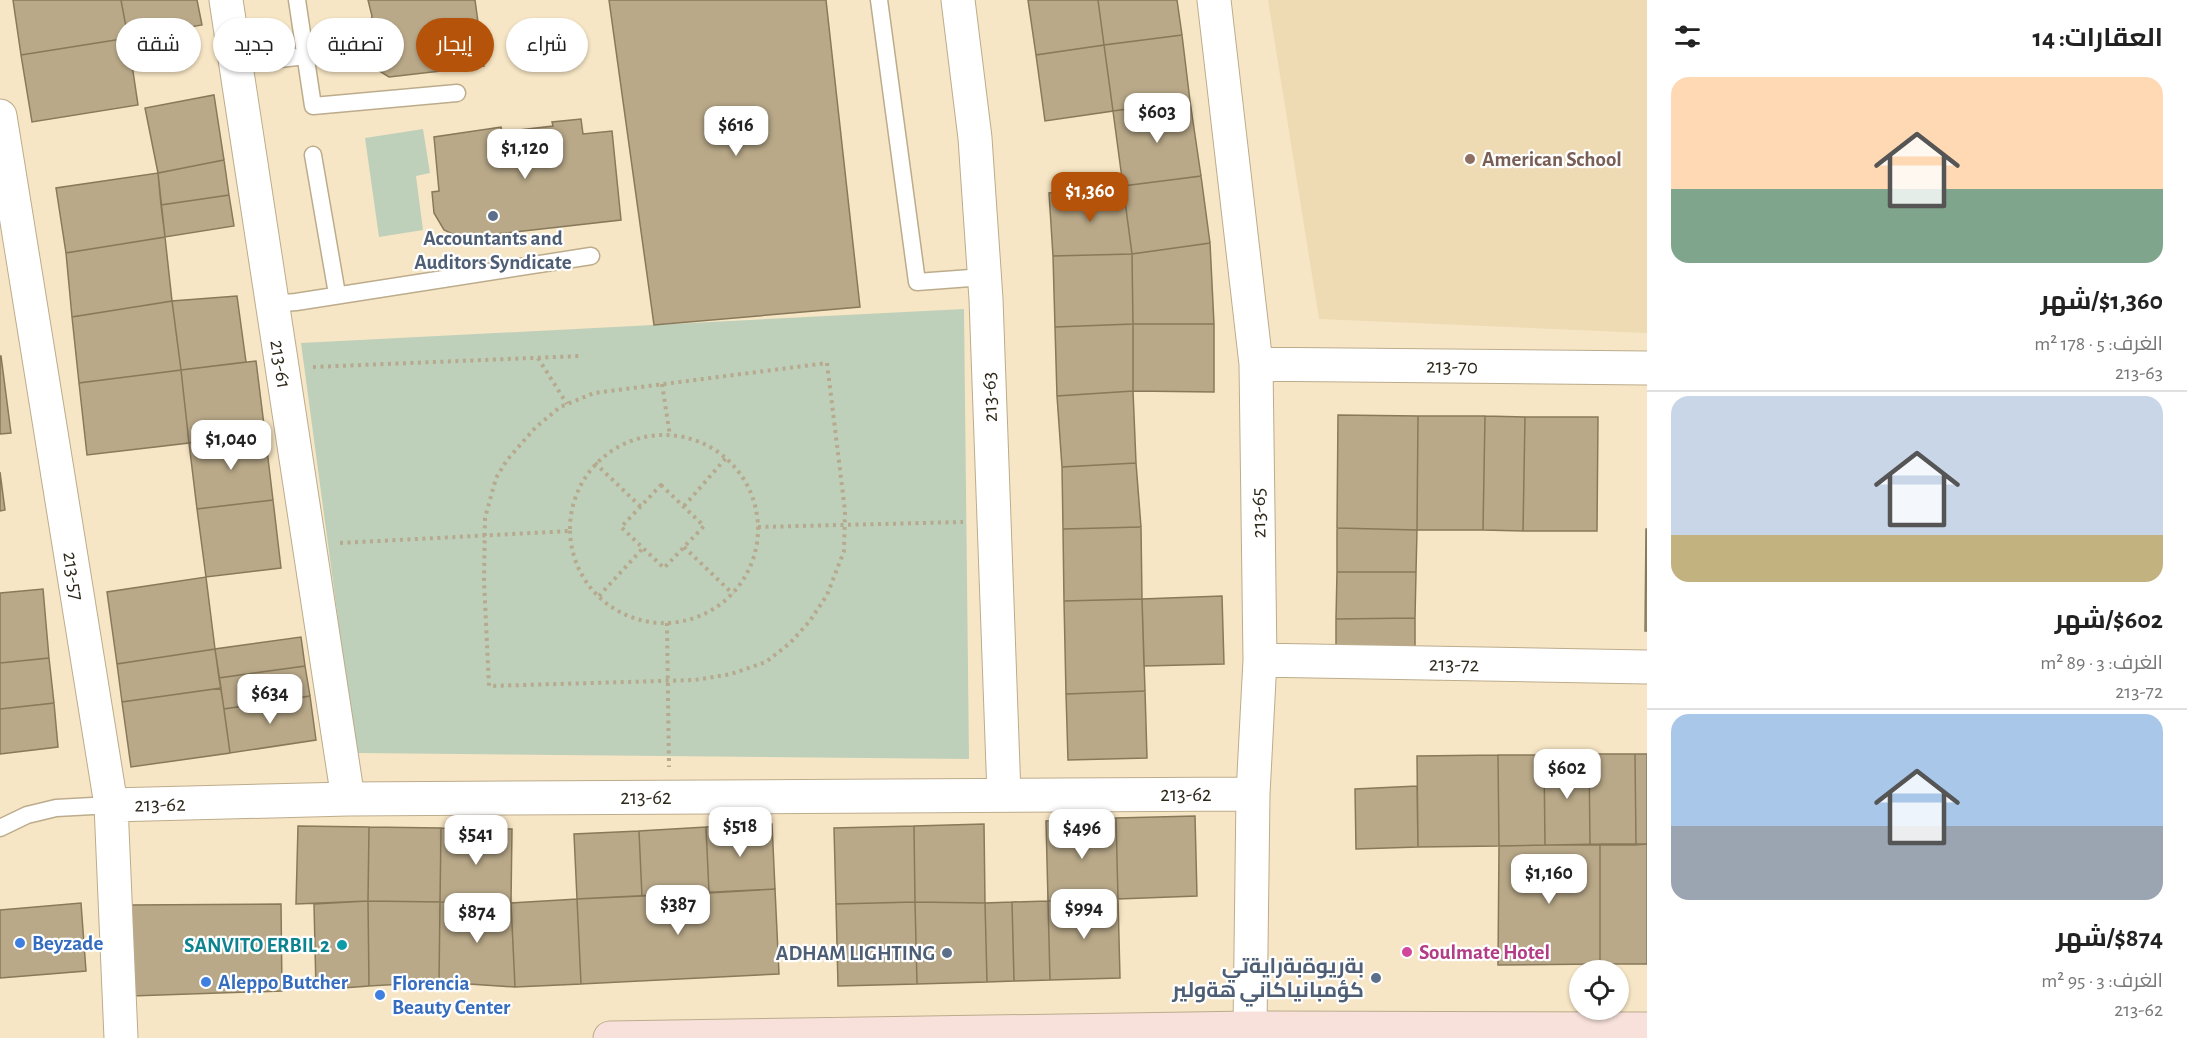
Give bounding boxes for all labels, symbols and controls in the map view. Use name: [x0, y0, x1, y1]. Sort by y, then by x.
chip: شقة: [116, 18, 201, 72]
chip: جديد: [213, 18, 295, 72]
chip: تصفية: [307, 18, 404, 72]
chip: إيجار: [416, 18, 494, 72]
chip: شراء: [506, 18, 588, 72]
icon: filters: [1671, 20, 1704, 53]
text: العقارات: 14: [2033, 25, 2163, 51]
pin: $603: [1121, 93, 1193, 144]
text: $603: [1138, 102, 1176, 122]
pin: $616: [700, 106, 772, 157]
text: $616: [718, 115, 754, 135]
icon: home: [1863, 116, 1971, 224]
pin: $1,120: [476, 129, 574, 180]
text: $1,120: [501, 138, 549, 158]
place label: American School: [1482, 149, 1622, 170]
marker: American School: [1463, 152, 1477, 166]
pin: $1,360: [1041, 172, 1139, 223]
text: $1,360: [1065, 181, 1115, 201]
marker: Accountants and Auditors Syndicate: [486, 209, 500, 223]
place label: Accountants and Auditors Syndicate: [414, 228, 572, 273]
text: $1,360/شهر: [2040, 288, 2163, 314]
text: الغرف: 5 · 178 m²: [2034, 334, 2163, 354]
street label: 213-61: [266, 338, 295, 390]
street label: 213-70: [1426, 356, 1478, 377]
text: 213-63: [2115, 363, 2163, 383]
street label: 213-63: [978, 371, 1001, 423]
pin: $1,040: [182, 420, 280, 471]
text: $1,040: [205, 429, 257, 449]
icon: home: [1863, 435, 1971, 543]
street label: 213-65: [1248, 488, 1269, 538]
street label: 213-57: [59, 550, 88, 602]
text: $602/شهر: [2055, 607, 2163, 633]
text: الغرف: 3 · 89 m²: [2040, 653, 2163, 673]
street label: 213-72: [1429, 654, 1479, 675]
pin: $634: [234, 674, 306, 725]
text: 213-72: [2115, 682, 2163, 702]
text: $634: [251, 683, 289, 703]
pin: $602: [1531, 749, 1603, 800]
icon: home: [1863, 753, 1971, 861]
text: $602: [1548, 758, 1586, 778]
street label: 213-62: [1160, 784, 1212, 805]
street label: 213-62: [620, 787, 672, 808]
street label: 213-62: [134, 794, 186, 815]
pin: $518: [704, 807, 776, 858]
pin: $496: [1046, 809, 1118, 860]
pin: $541: [440, 815, 512, 866]
text: $518: [723, 816, 757, 836]
text: $496: [1063, 818, 1101, 838]
text: $541: [459, 824, 493, 844]
pin: $1,160: [1500, 854, 1598, 905]
text: $1,160: [1525, 863, 1573, 883]
pin: $387: [642, 885, 714, 936]
pin: $994: [1048, 889, 1120, 940]
pin: $874: [441, 893, 513, 944]
text: $387: [660, 894, 696, 914]
text: $994: [1065, 898, 1103, 918]
text: $874: [458, 902, 496, 922]
text: $874/شهر: [2056, 925, 2163, 951]
place label: Beyzade: [32, 933, 103, 954]
place label: SANVITO ERBIL 2: [184, 935, 330, 956]
marker: Beyzade: [13, 936, 27, 950]
marker: SANVITO ERBIL 2: [335, 938, 349, 952]
place label: Soulmate Hotel: [1419, 942, 1550, 963]
place label: ADHAM LIGHTING: [776, 943, 935, 964]
marker: Soulmate Hotel: [1400, 945, 1414, 959]
marker: ADHAM LIGHTING: [940, 946, 954, 960]
place label: بةريوةبةرايةتي كؤمبانياكاني هةولير: [1171, 956, 1364, 1007]
map controls: [1569, 960, 1629, 1020]
button: locate: [1569, 960, 1629, 1020]
marker: بةريوةبةرايةتي كؤمبانياكاني هةولير: [1369, 971, 1383, 985]
text: الغرف: 3 · 95 m²: [2041, 971, 2163, 991]
place label: Aleppo Butcher: [218, 972, 349, 993]
place label: Florencia Beauty Center: [392, 973, 511, 1018]
marker: Aleppo Butcher: [199, 975, 213, 989]
marker: Florencia Beauty Center: [373, 988, 387, 1002]
text: 213-62: [2114, 1000, 2163, 1020]

